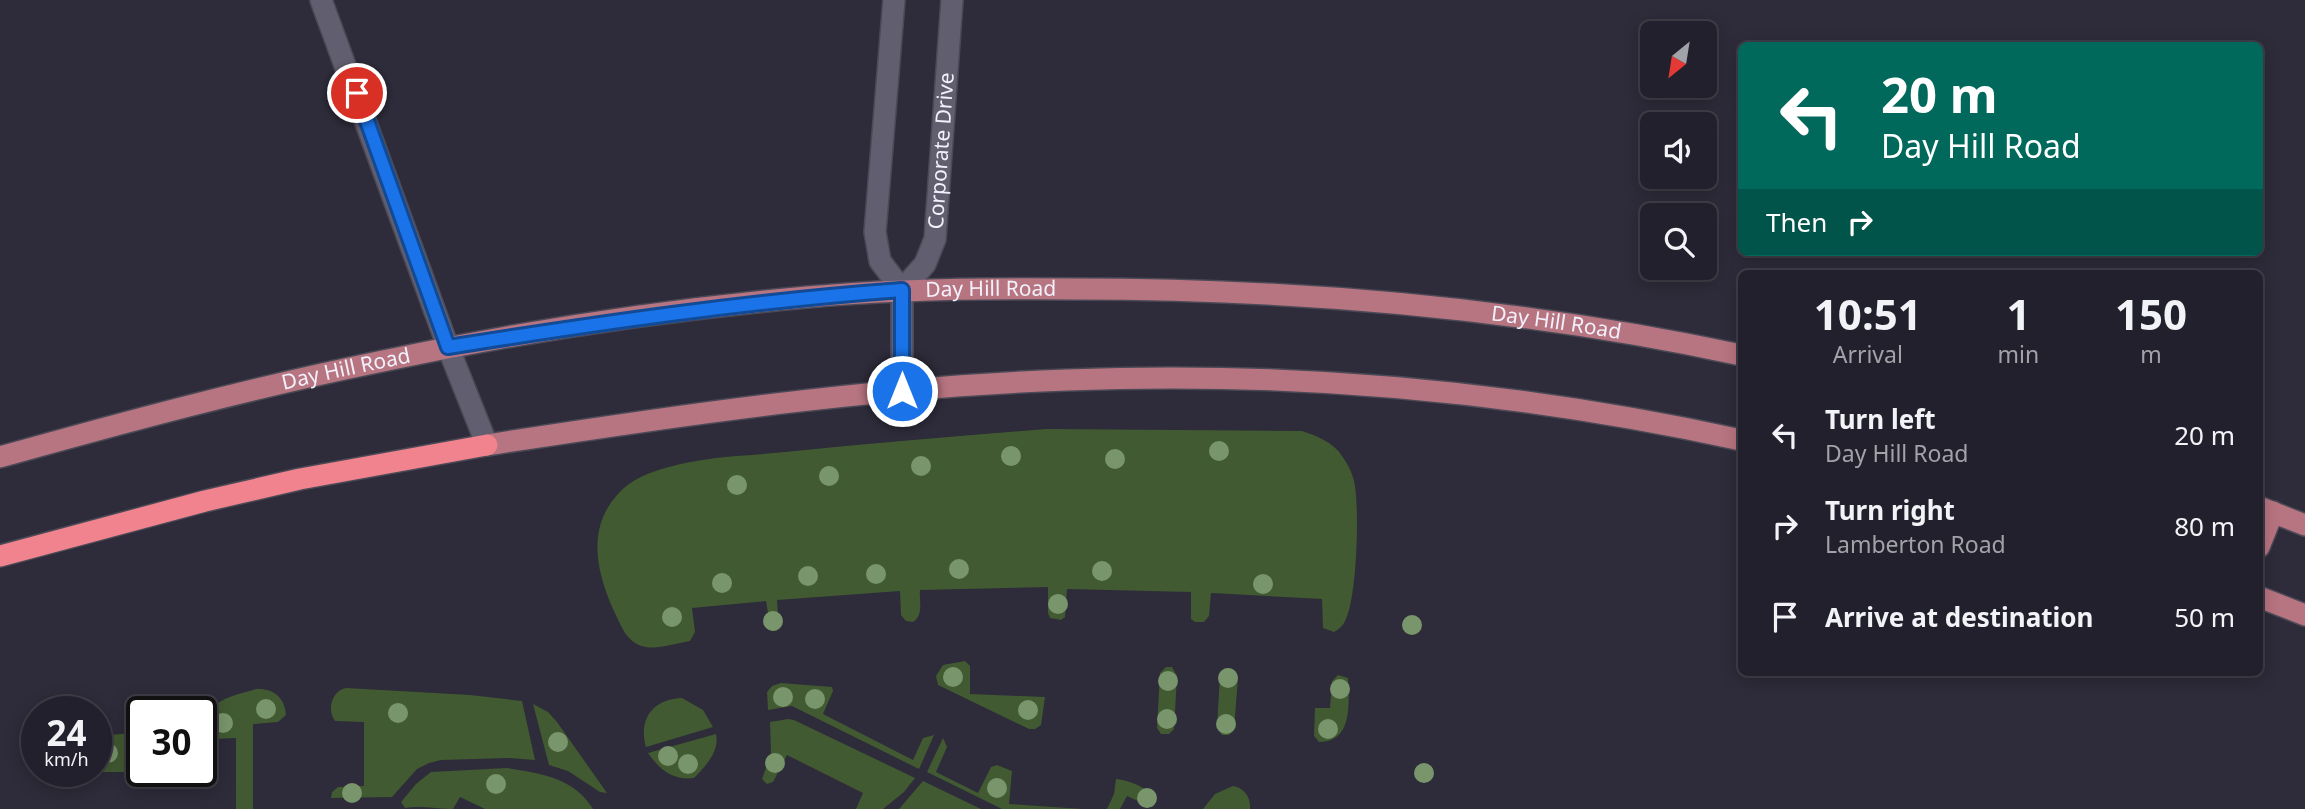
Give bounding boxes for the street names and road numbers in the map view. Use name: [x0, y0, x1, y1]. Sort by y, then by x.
street label: Corporate Drive: [921, 71, 960, 230]
street label: Day Hill Road: [925, 274, 1056, 303]
street label: Day Hill Road: [1490, 298, 1623, 345]
street label: Day Hill Road: [279, 341, 413, 396]

